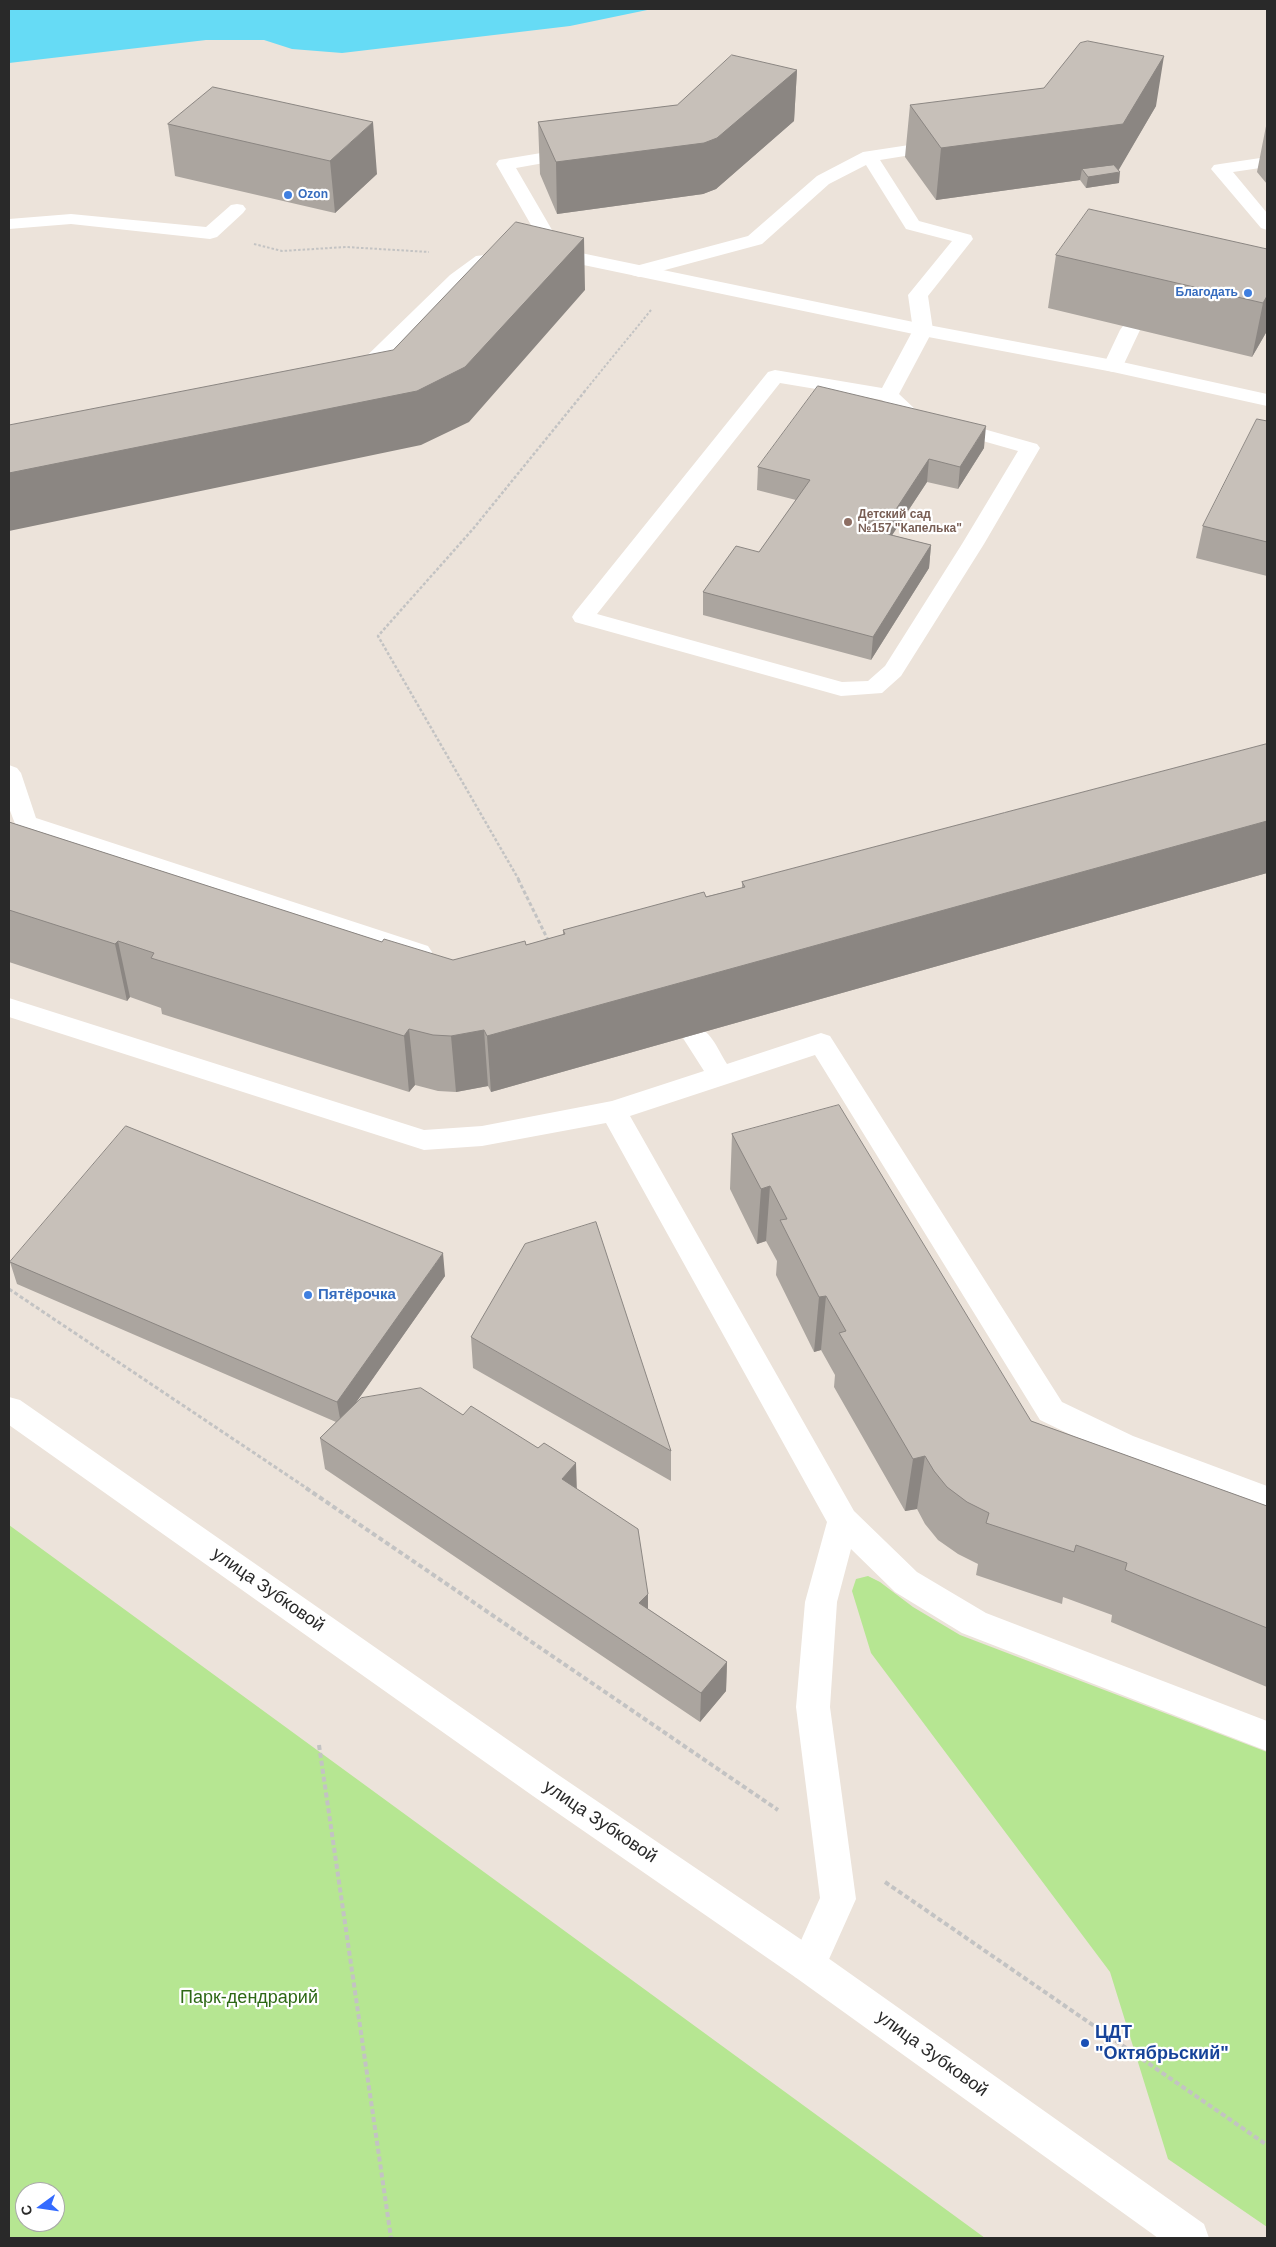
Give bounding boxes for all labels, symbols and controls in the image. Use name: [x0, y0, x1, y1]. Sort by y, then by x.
place label: Ozon: [298, 188, 328, 202]
marker: Ozon: [282, 189, 294, 201]
place label: Благодать: [1176, 286, 1238, 300]
marker: Благодать: [1242, 287, 1254, 299]
place label: Детский сад №157 "Капелька": [858, 508, 962, 536]
marker: Детский сад №157 "Капелька": [842, 516, 854, 528]
place label: Пятёрочка: [318, 1286, 396, 1304]
marker: Пятёрочка: [302, 1289, 314, 1301]
street label: улица Зубковой: [208, 1543, 328, 1637]
street label: улица Зубковой: [539, 1776, 661, 1868]
park label: Парк-дендрарий: [180, 1987, 318, 2009]
street label: улица Зубковой: [872, 2006, 992, 2102]
place label: ЦДТ "Октябрьский": [1095, 2022, 1229, 2064]
marker: ЦДТ "Октябрьский": [1079, 2037, 1091, 2049]
north arrow: [15, 2182, 65, 2232]
text: С: [17, 2204, 35, 2217]

